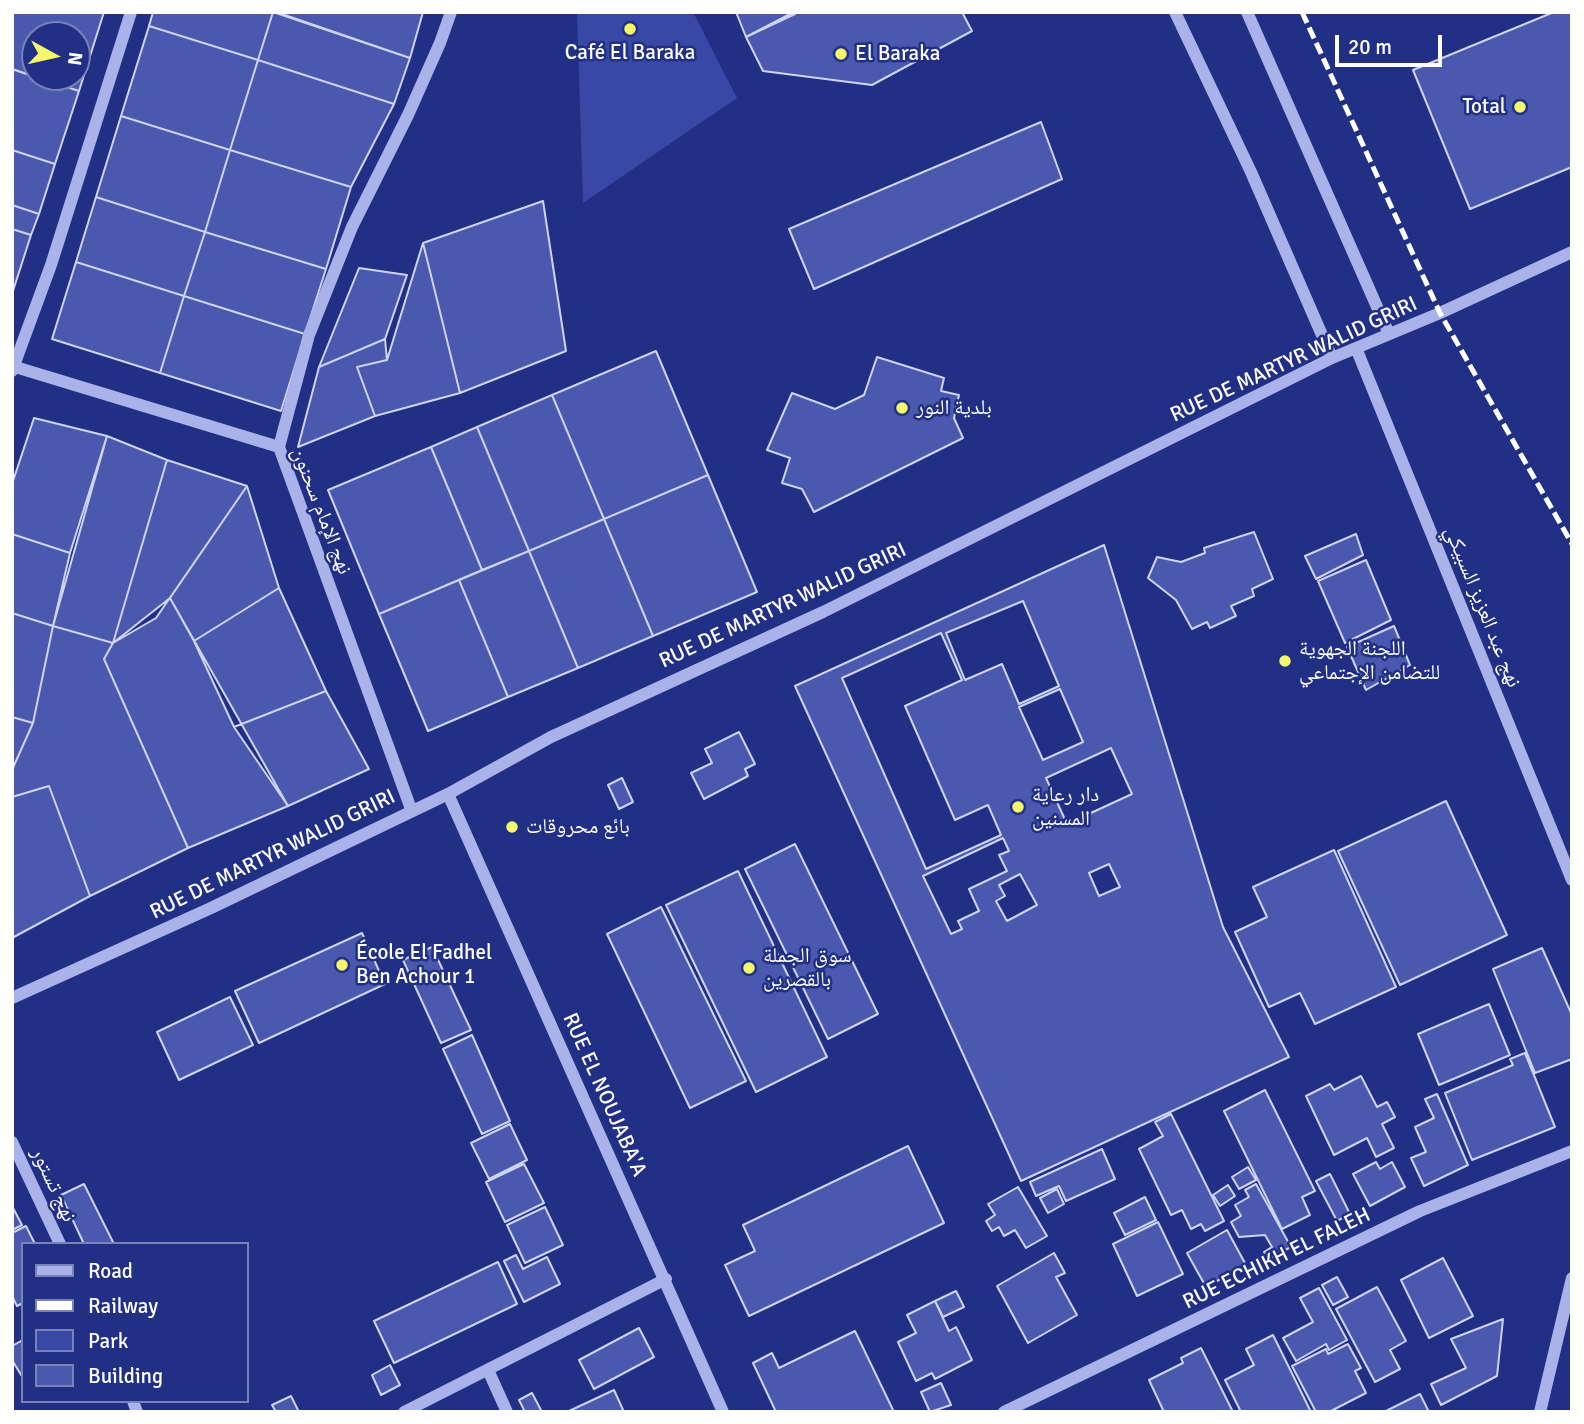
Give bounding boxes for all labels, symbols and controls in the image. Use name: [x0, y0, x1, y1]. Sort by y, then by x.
north arrow: [21, 21, 91, 91]
marker: Café El Baraka: [622, 21, 638, 37]
scale bar: [1339, 21, 1446, 65]
text: 20 m: [1348, 34, 1392, 60]
place label: Café El Baraka: [565, 40, 695, 66]
place label: El Baraka: [855, 41, 940, 67]
marker: El Baraka: [833, 46, 849, 62]
text: N: [62, 50, 88, 67]
place label: Total: [1463, 94, 1506, 120]
marker: Total: [1512, 99, 1528, 115]
street label: RUE DE MARTYR WALID GRIRI: [1167, 292, 1421, 428]
place label: بلدية النور: [916, 395, 992, 421]
marker: بلدية النور: [894, 400, 910, 416]
street label: نهج الإمام سحنون: [285, 444, 357, 578]
street label: نهج عبد العزيز السبيكي: [1438, 523, 1526, 691]
street label: RUE DE MARTYR WALID GRIRI: [656, 538, 910, 674]
place label: اللجنة الجهوية للتضامن الإجتماعي: [1299, 636, 1440, 686]
marker: اللجنة الجهوية للتضامن الإجتماعي: [1277, 653, 1293, 669]
place label: دار رعاية المسنين: [1032, 782, 1099, 832]
street label: RUE DE MARTYR WALID GRIRI: [146, 785, 400, 925]
marker: دار رعاية المسنين: [1010, 799, 1026, 815]
place label: بائع محروقات: [526, 814, 630, 840]
marker: بائع محروقات: [504, 819, 520, 835]
place label: École El Fadhel Ben Achour 1: [356, 940, 492, 990]
place label: سوق الجملة بالقصرين: [763, 943, 852, 993]
marker: École El Fadhel Ben Achour 1: [334, 957, 350, 973]
marker: سوق الجملة بالقصرين: [741, 960, 757, 976]
street label: RUE EL NOUJABA'A: [557, 1009, 651, 1181]
street label: نهج تستور: [25, 1144, 81, 1226]
street label: RUE ECHIKH EL FALEH: [1179, 1203, 1375, 1315]
legend: [21, 1242, 248, 1403]
text: Road: [88, 1258, 133, 1284]
text: Railway: [88, 1293, 158, 1319]
text: Park: [88, 1328, 128, 1354]
text: Building: [88, 1363, 163, 1389]

